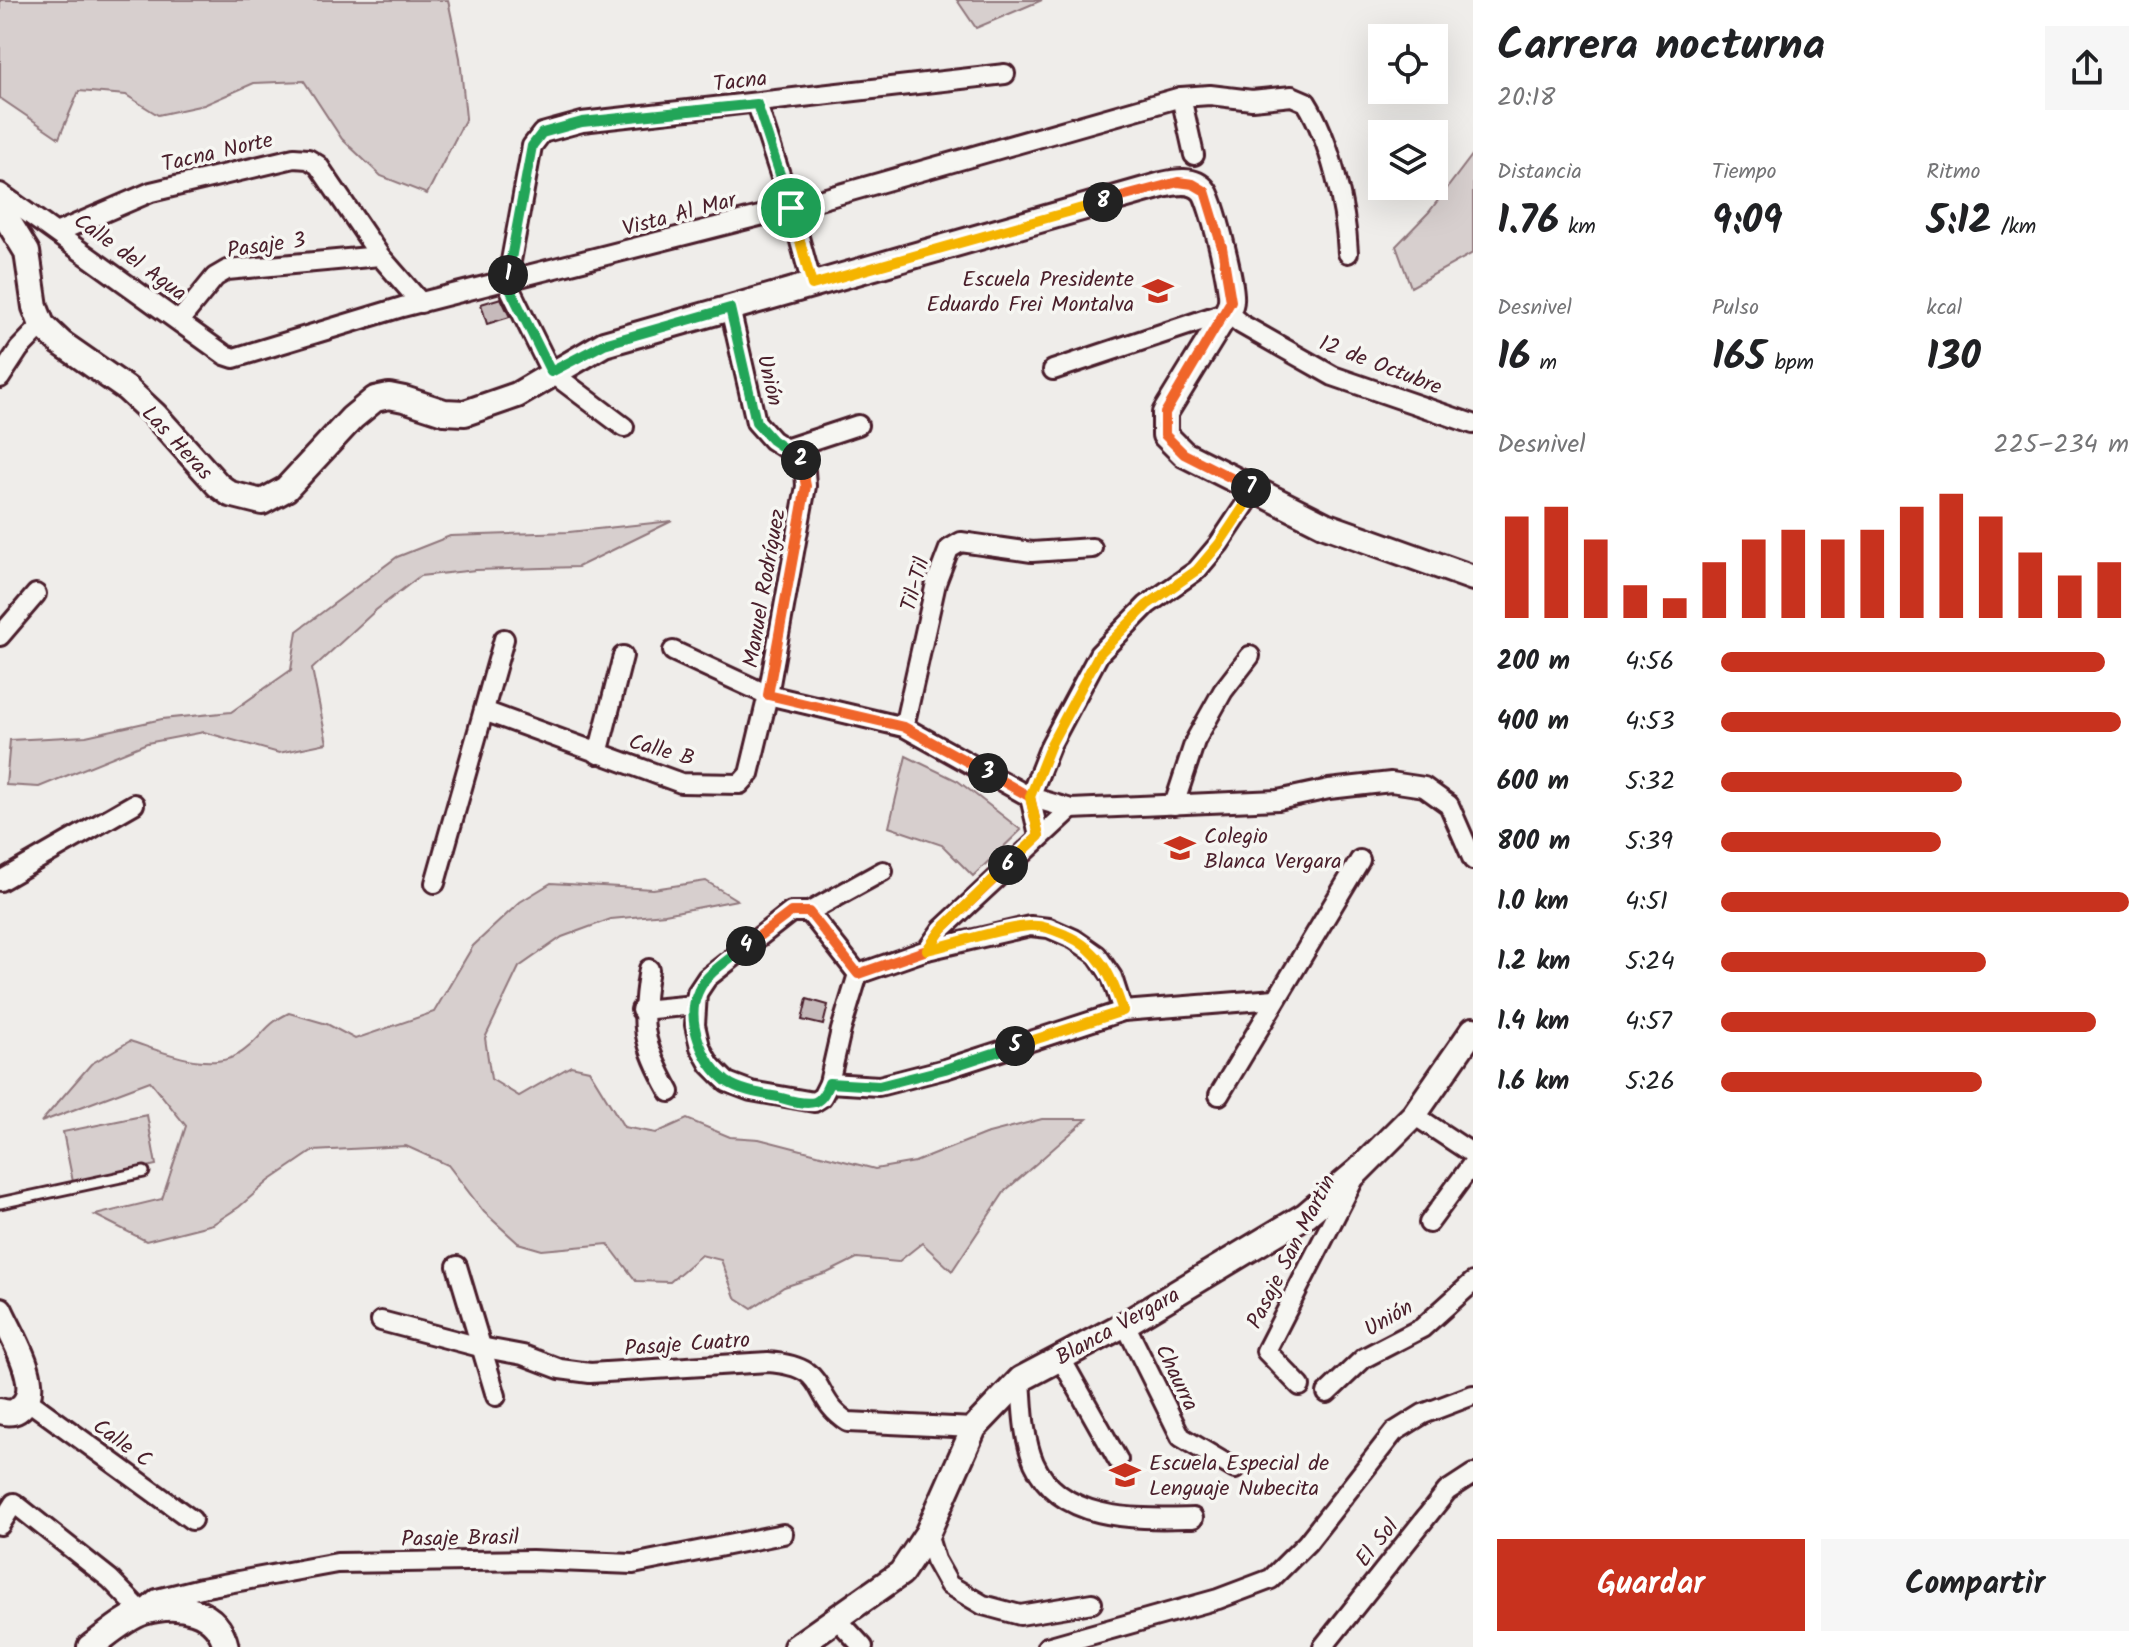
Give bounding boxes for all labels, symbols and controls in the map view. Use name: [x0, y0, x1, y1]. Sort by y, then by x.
text: Carrera nocturna: [1497, 12, 1825, 82]
map controls: [1368, 24, 1448, 200]
button: locate: [1368, 24, 1448, 104]
button: share: [2045, 26, 2129, 110]
street label: Tacna: [711, 62, 769, 103]
text: 20:18: [1497, 77, 1555, 119]
button: layers: [1368, 120, 1448, 200]
street label: Tacna Norte: [158, 124, 277, 183]
text: Distancia: [1497, 155, 1582, 190]
text: Tiempo: [1712, 155, 1777, 190]
text: Ritmo: [1926, 155, 1980, 190]
pin: [757, 174, 825, 242]
pin: 8: [1083, 182, 1123, 222]
street label: Vista Al Mar: [619, 183, 742, 247]
text: 8: [1097, 184, 1109, 219]
icon: arrive: [769, 186, 813, 230]
text: 1.76: [1497, 190, 1559, 254]
text: 9:09: [1712, 190, 1783, 254]
text: 5:12: [1926, 190, 1992, 254]
street label: Calle del Agua: [66, 205, 194, 311]
text: km: [1559, 210, 1596, 245]
text: /km: [1992, 210, 2036, 245]
street label: Pasaje 3: [225, 224, 308, 269]
pin: 1: [488, 255, 528, 295]
text: 1: [505, 257, 511, 292]
place label: Escuela Presidente Eduardo Frei Montalva: [927, 263, 1134, 323]
school or university icon: Escuela Presidente Eduardo Frei Montalva: [1141, 274, 1175, 308]
text: Desnivel: [1497, 291, 1572, 326]
text: Pulso: [1712, 291, 1759, 326]
text: kcal: [1926, 291, 1962, 326]
text: 16: [1497, 326, 1531, 390]
text: 165: [1712, 326, 1766, 390]
text: 130: [1926, 326, 1981, 390]
street label: 12 de Octubre: [1313, 327, 1447, 406]
text: m: [1531, 346, 1557, 381]
text: bpm: [1766, 346, 1814, 381]
street label: Unión: [746, 351, 791, 410]
street label: Las Heras: [132, 398, 221, 490]
text: Desnivel: [1497, 424, 1586, 466]
text: 225–234 m: [1994, 424, 2129, 466]
pin: 2: [781, 440, 821, 480]
text: 2: [795, 442, 807, 477]
pin: 7: [1231, 468, 1271, 508]
text: 7: [1246, 470, 1256, 505]
street label: Manuel Rodríguez: [734, 506, 797, 671]
street label: Til-Til: [892, 553, 941, 616]
text: 200 m: [1497, 641, 1570, 683]
text: 4:56: [1625, 641, 1674, 683]
text: 400 m: [1497, 701, 1569, 743]
text: 4:53: [1625, 701, 1675, 743]
street label: Calle B: [624, 725, 698, 777]
pin: 3: [968, 753, 1008, 793]
text: 3: [982, 755, 994, 790]
text: 600 m: [1497, 761, 1569, 803]
text: 5:32: [1625, 761, 1675, 803]
place label: Colegio Blanca Vergara: [1204, 820, 1342, 880]
text: 800 m: [1497, 821, 1570, 863]
text: 5:39: [1625, 821, 1673, 863]
school or university icon: Colegio Blanca Vergara: [1163, 831, 1197, 865]
pin: 6: [988, 845, 1028, 885]
text: 6: [1002, 847, 1014, 882]
text: 1.0 km: [1497, 881, 1568, 923]
text: 4:51: [1625, 881, 1668, 923]
pin: 4: [726, 926, 766, 966]
text: 4: [740, 928, 752, 963]
text: 1.2 km: [1497, 941, 1570, 983]
text: 5:24: [1625, 941, 1675, 983]
text: 1.4 km: [1497, 1001, 1569, 1043]
text: 4:57: [1625, 1001, 1672, 1043]
pin: 5: [995, 1026, 1035, 1066]
text: 5: [1009, 1028, 1021, 1063]
text: 1.6 km: [1497, 1061, 1569, 1103]
text: 5:26: [1625, 1061, 1675, 1103]
street label: Pasaje San Martin: [1238, 1169, 1346, 1335]
street label: Blanca Vergara: [1050, 1279, 1187, 1376]
street label: Unión: [1358, 1291, 1420, 1347]
street label: Pasaje Cuatro: [623, 1324, 751, 1367]
street label: Chaurra: [1145, 1339, 1207, 1418]
street label: Calle C: [84, 1410, 159, 1478]
place label: Escuela Especial de Lenguaje Nubecita: [1149, 1447, 1329, 1507]
school or university icon: Escuela Especial de Lenguaje Nubecita: [1108, 1458, 1142, 1492]
street label: El Sol: [1347, 1511, 1409, 1576]
street label: Pasaje Brasil: [401, 1521, 520, 1558]
button: Guardar: [1497, 1539, 1805, 1631]
button: Compartir: [1821, 1539, 2129, 1631]

